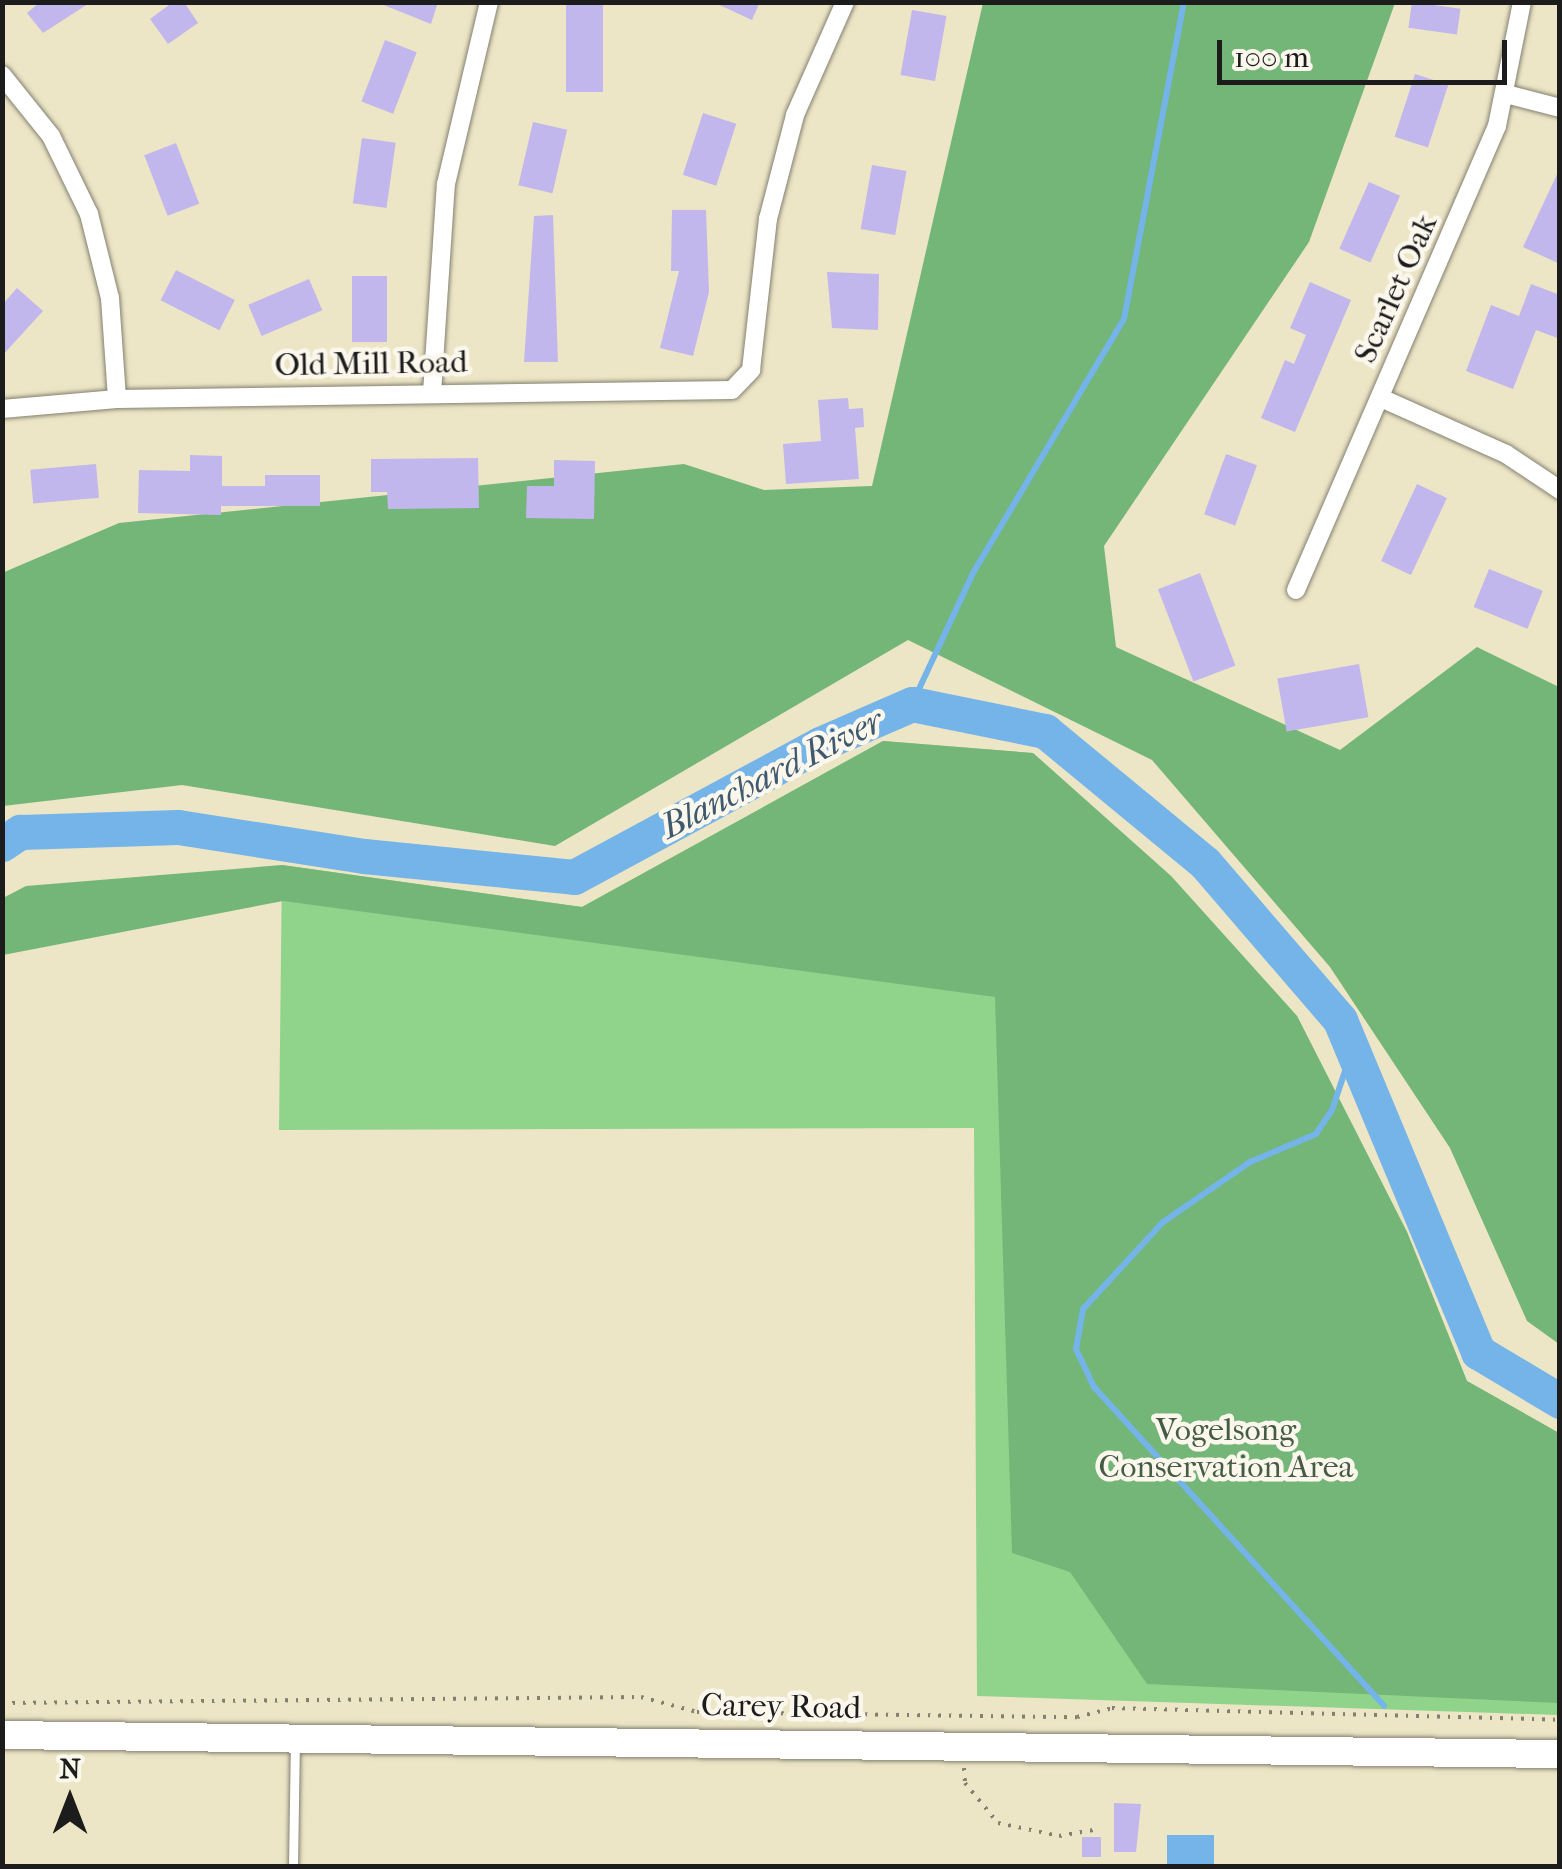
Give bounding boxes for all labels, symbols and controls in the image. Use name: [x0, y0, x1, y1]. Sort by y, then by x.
scale bar: [1222, 20, 1512, 82]
text: 100 m: [1234, 40, 1309, 75]
street label: Scarlet Oak: [1346, 209, 1446, 369]
street label: Old Mill Road: [274, 343, 468, 385]
water label: Blanchard River: [654, 700, 890, 848]
park label: Vogelsong Conservation Area: [1099, 1412, 1353, 1487]
street label: Carey Road: [701, 1686, 861, 1728]
north arrow: [20, 1749, 120, 1849]
text: N: [59, 1752, 81, 1785]

